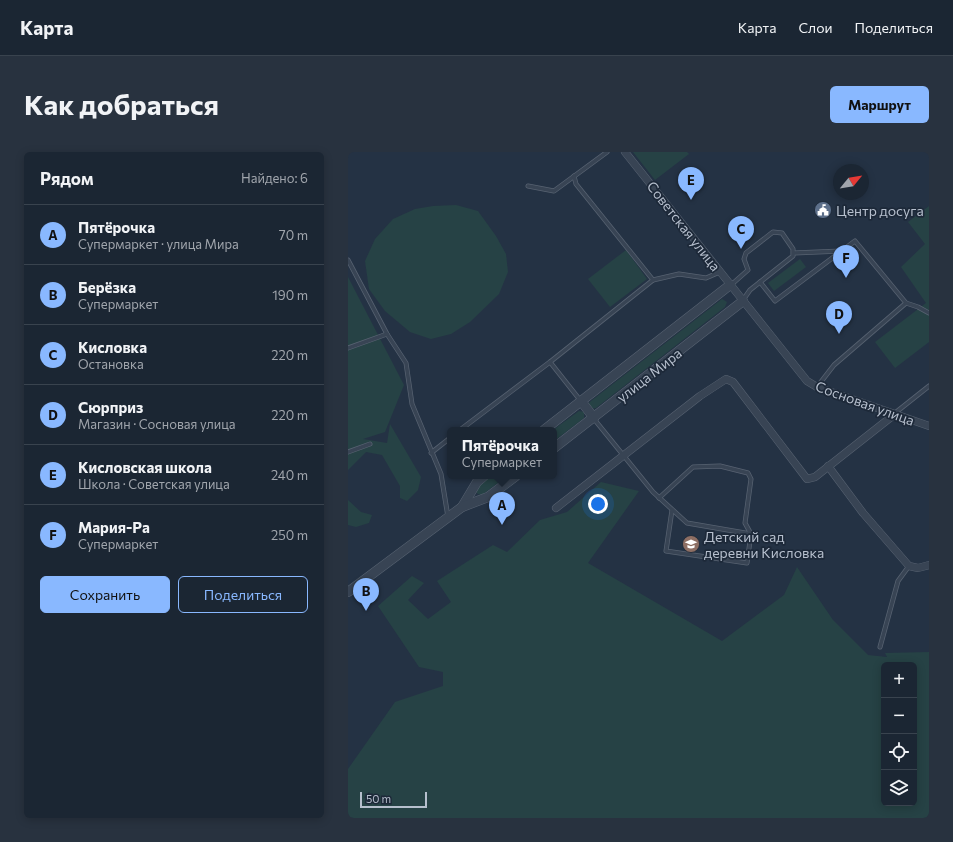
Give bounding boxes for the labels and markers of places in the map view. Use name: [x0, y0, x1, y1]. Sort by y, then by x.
pin: E: [678, 167, 704, 200]
public building icon: Центр досуга: [813, 200, 833, 220]
place label: Центр досуга: [836, 202, 924, 219]
pin: C: [728, 216, 754, 249]
pin: F: [833, 245, 859, 278]
pin: D: [826, 301, 852, 334]
pin: A: [489, 492, 515, 525]
place label: Детский сад деревни Кисловка: [704, 528, 824, 561]
school or university icon: Детский сад деревни Кисловка: [681, 534, 701, 554]
pin: B: [353, 578, 379, 611]

